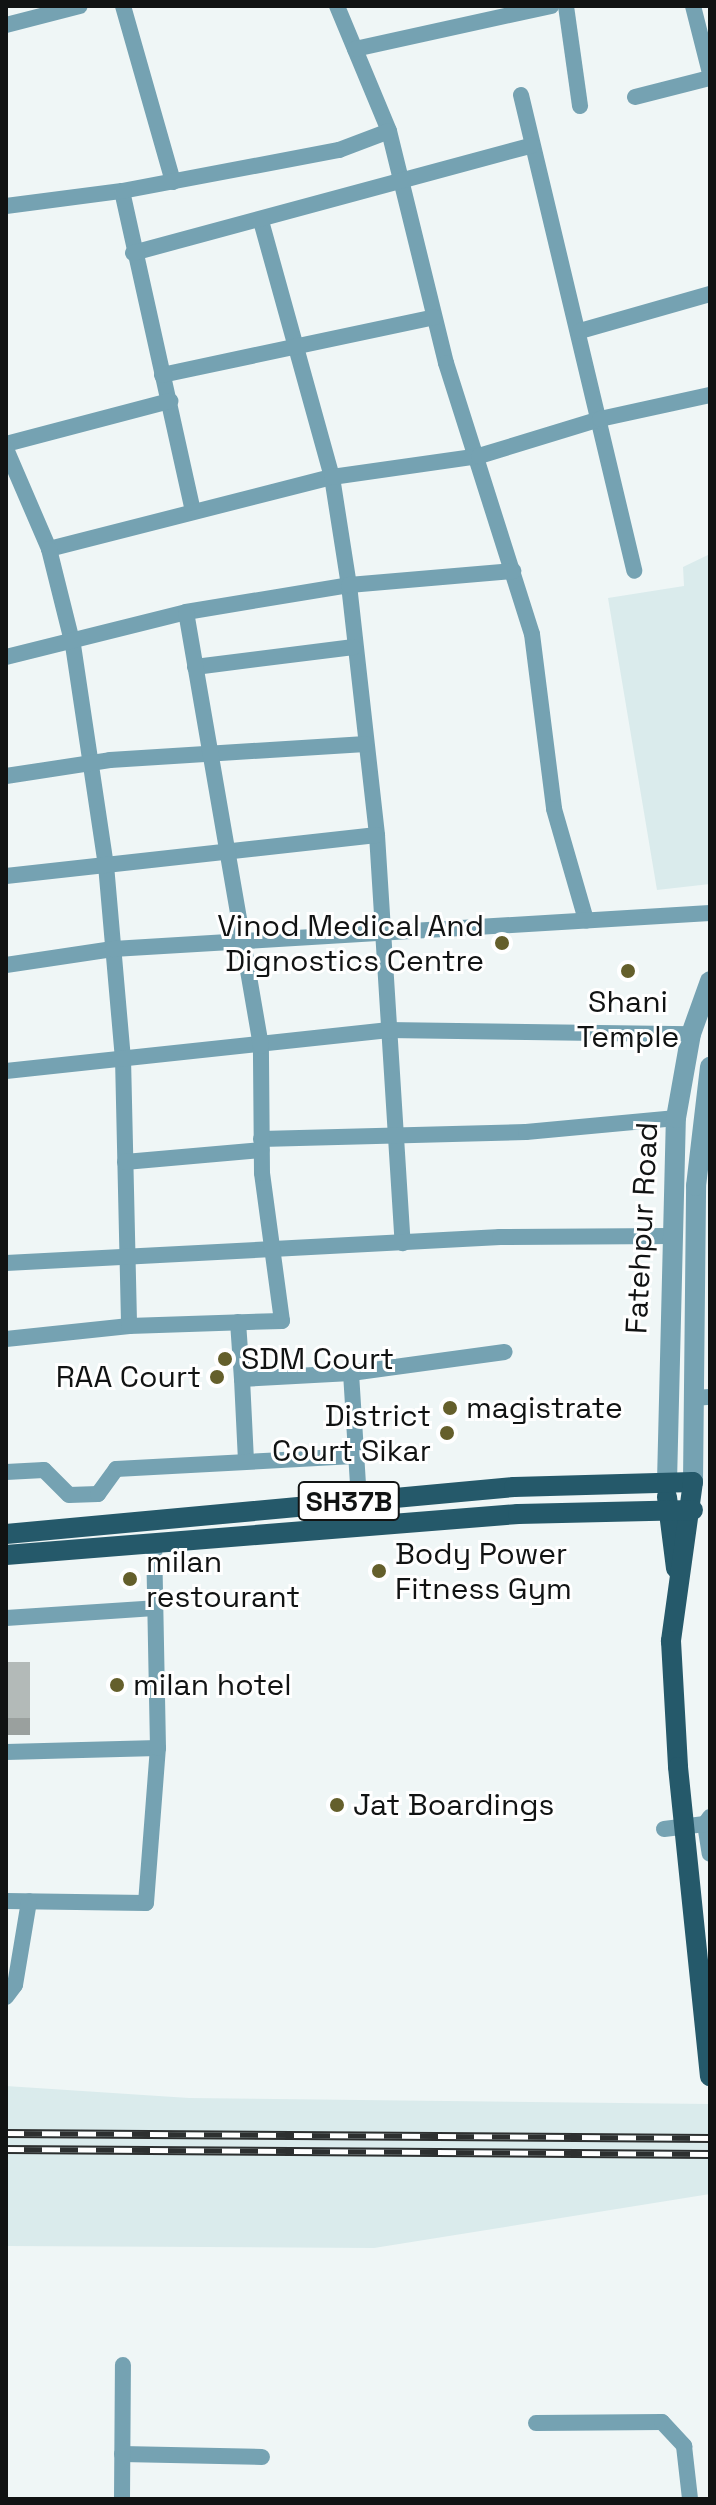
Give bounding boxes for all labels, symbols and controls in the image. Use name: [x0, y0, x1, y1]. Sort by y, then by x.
place label: Vinod Medical And Dignostics Centre: [217, 908, 484, 978]
marker: Vinod Medical And Dignostics Centre: [491, 932, 513, 954]
marker: Shani Temple: [619, 962, 637, 980]
place label: Shani Temple: [577, 984, 679, 1054]
street label: Fatehpur Road: [618, 1121, 666, 1335]
place label: SDM Court: [241, 1341, 394, 1377]
marker: SDM Court: [216, 1350, 234, 1368]
place label: RAA Court: [55, 1359, 201, 1395]
marker: RAA Court: [208, 1368, 226, 1386]
place label: magistrate: [466, 1390, 623, 1426]
place label: District Court Sikar: [272, 1398, 431, 1468]
marker: magistrate: [441, 1399, 459, 1417]
marker: District Court Sikar: [438, 1424, 456, 1442]
road number: SH37B: [297, 1477, 401, 1525]
place label: Body Power Fitness Gym: [395, 1536, 572, 1606]
place label: milan restourant: [146, 1544, 300, 1614]
marker: Body Power Fitness Gym: [370, 1562, 388, 1580]
marker: milan restourant: [121, 1570, 139, 1588]
place label: milan hotel: [133, 1667, 292, 1703]
marker: milan hotel: [108, 1676, 126, 1694]
place label: Jat Boardings: [353, 1787, 554, 1823]
marker: Jat Boardings: [328, 1796, 346, 1814]

